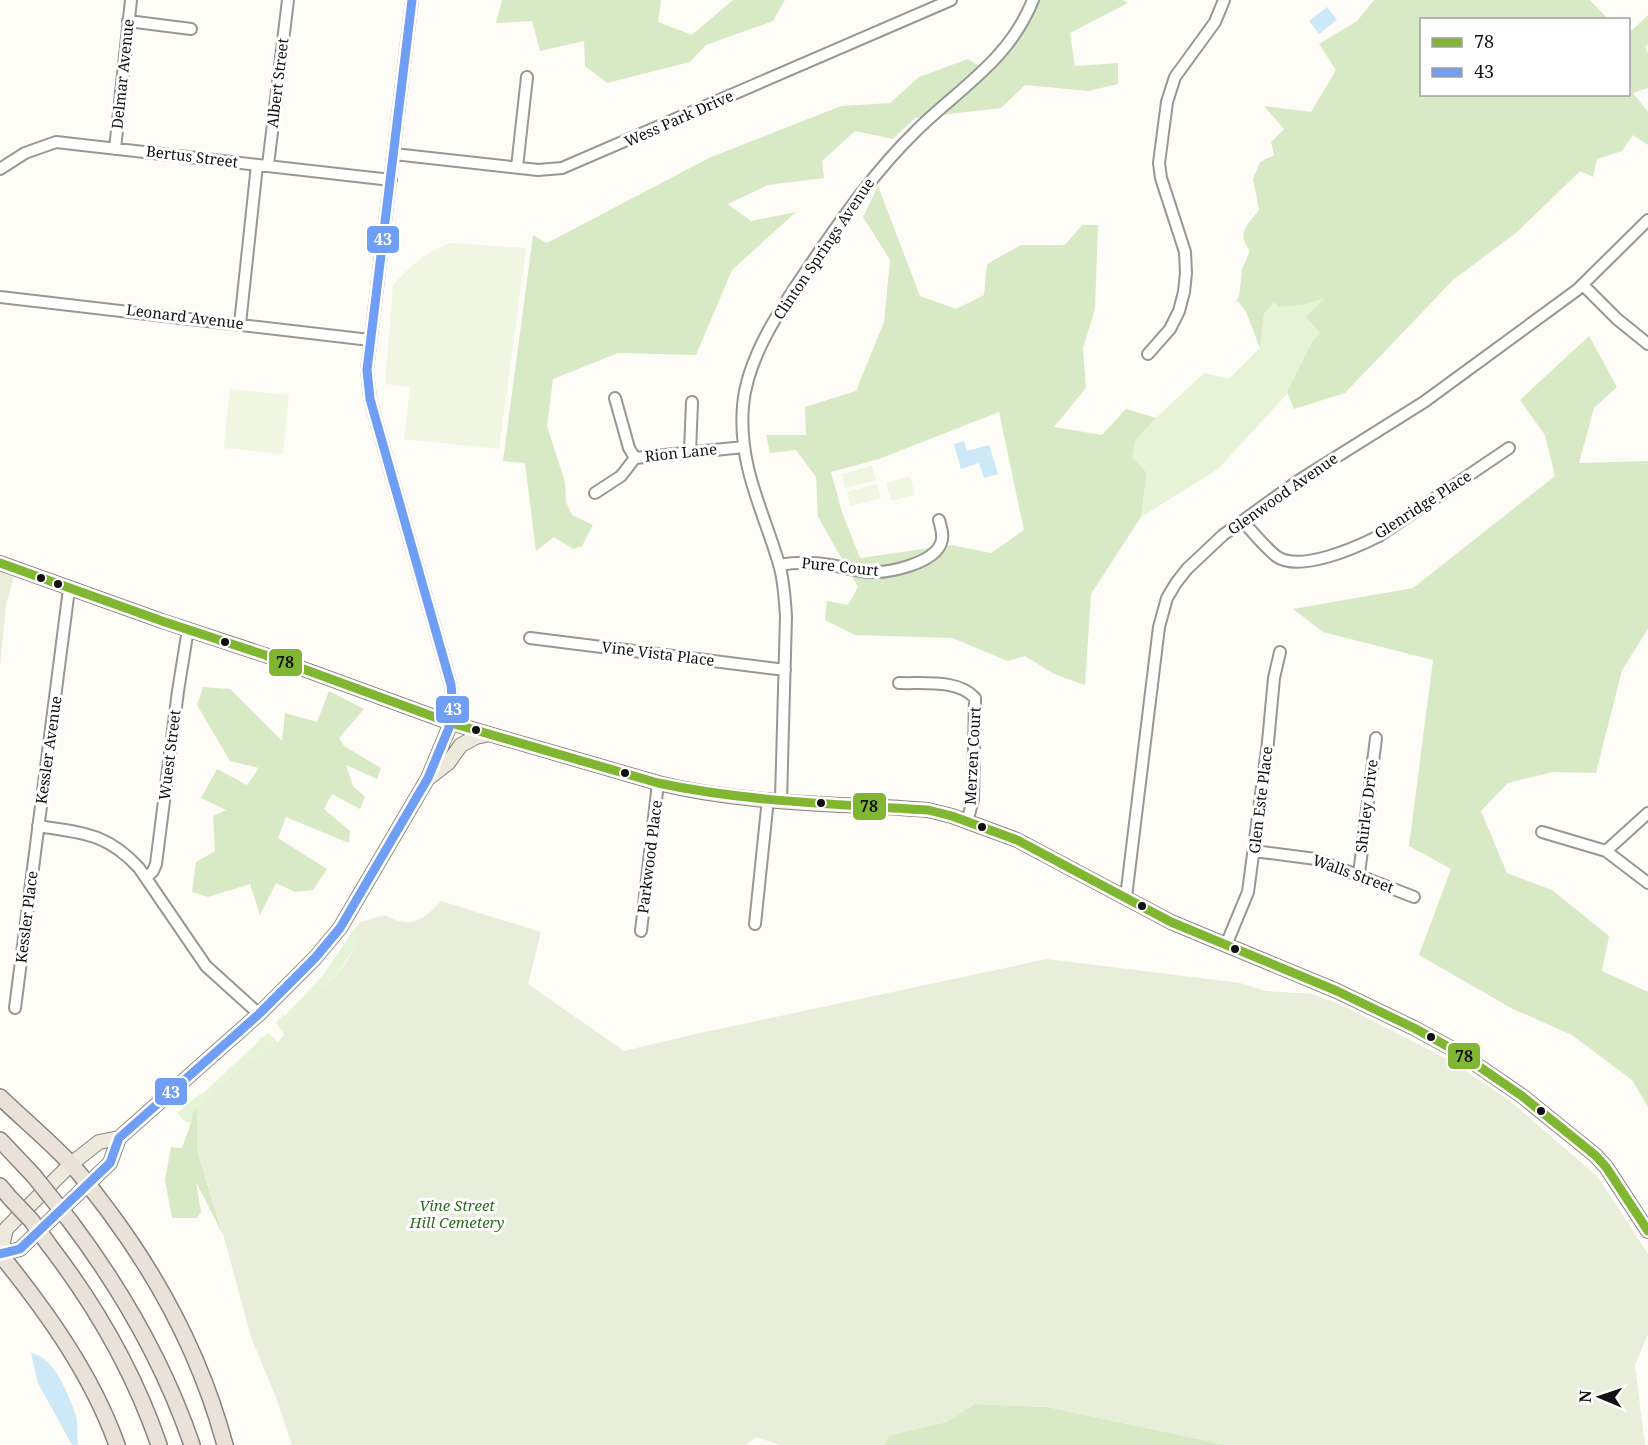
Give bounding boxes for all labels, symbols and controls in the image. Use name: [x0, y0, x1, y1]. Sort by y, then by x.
street label: Delmar Avenue: [106, 18, 138, 130]
legend: [1420, 18, 1630, 96]
text: 78: [1474, 29, 1494, 53]
street label: Albert Street: [262, 37, 292, 129]
text: 43: [1474, 59, 1494, 83]
street label: Wess Park Drive: [621, 85, 736, 151]
street label: Bertus Street: [145, 140, 239, 172]
street label: Clinton Springs Avenue: [768, 174, 878, 323]
line badge: 43: [366, 225, 400, 254]
text: 43: [374, 228, 392, 250]
street label: Leonard Avenue: [125, 299, 245, 333]
street label: Rion Lane: [644, 438, 718, 466]
street label: Glenwood Avenue: [1223, 448, 1341, 539]
street label: Glenridge Place: [1370, 465, 1475, 543]
street label: Pure Court: [801, 552, 880, 580]
unlabelled marker: [35, 572, 47, 584]
unlabelled marker: [52, 578, 64, 590]
unlabelled marker: [219, 636, 231, 648]
street label: Vine Vista Place: [601, 636, 716, 670]
line badge: 78: [268, 648, 303, 677]
text: 78: [276, 651, 294, 673]
street label: Kessler Avenue: [31, 694, 65, 805]
line badge: 43: [435, 695, 470, 724]
text: 43: [444, 698, 462, 720]
street label: Merzen Court: [959, 706, 985, 805]
street label: Wuest Street: [154, 708, 184, 801]
unlabelled marker: [470, 724, 482, 736]
street label: Glen Este Place: [1244, 745, 1277, 855]
street label: Shirley Drive: [1350, 758, 1382, 854]
unlabelled marker: [619, 767, 631, 779]
line badge: 78: [852, 792, 887, 821]
text: 78: [860, 795, 878, 817]
unlabelled marker: [815, 797, 827, 809]
street label: Parkwood Place: [632, 799, 666, 915]
unlabelled marker: [976, 821, 988, 833]
street label: Walls Street: [1310, 849, 1397, 897]
street label: Kessler Place: [10, 870, 42, 964]
unlabelled marker: [1136, 900, 1148, 912]
unlabelled marker: [1229, 943, 1241, 955]
unlabelled marker: [1425, 1031, 1437, 1043]
line badge: 78: [1447, 1042, 1481, 1070]
text: 78: [1455, 1045, 1473, 1067]
line badge: 43: [154, 1077, 188, 1106]
text: 43: [162, 1081, 180, 1103]
unlabelled marker: [1535, 1105, 1547, 1117]
park label: Vine Street Hill Cemetery: [409, 1195, 505, 1232]
north arrow: [1570, 1367, 1630, 1427]
text: N: [1574, 1389, 1596, 1403]

